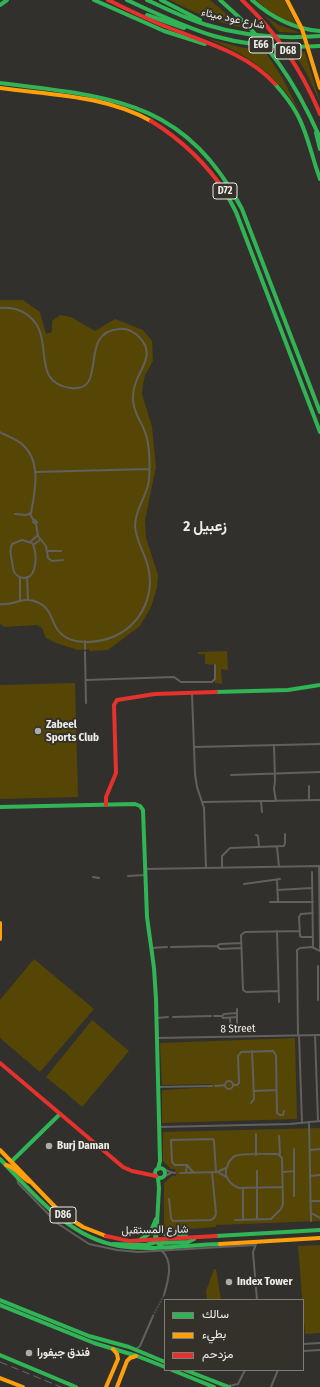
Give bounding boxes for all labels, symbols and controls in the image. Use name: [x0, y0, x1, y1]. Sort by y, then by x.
street label: شارع عود ميثاء: [200, 6, 266, 32]
road number: E66: [249, 37, 273, 53]
road number: D68: [275, 43, 301, 59]
road number: D72: [213, 183, 237, 199]
district label: زعبيل 2: [183, 518, 227, 536]
place label: Zabeel Sports Club: [46, 718, 99, 744]
marker: Zabeel Sports Club: [33, 726, 43, 736]
street label: 8 Street: [220, 1022, 256, 1036]
place label: Burj Daman: [57, 1139, 109, 1153]
marker: Burj Daman: [44, 1141, 54, 1151]
road number: D86: [50, 1207, 76, 1223]
street label: شارع المستقبل: [121, 1223, 189, 1237]
place label: Index Tower: [237, 1275, 292, 1289]
marker: Index Tower: [224, 1277, 234, 1287]
legend: [164, 1299, 304, 1371]
text: سالك: [202, 1307, 229, 1321]
text: بطيء: [202, 1327, 226, 1341]
place label: فندق جيفورا: [37, 1346, 90, 1360]
text: مزدحم: [202, 1347, 233, 1361]
marker: فندق جيفورا: [24, 1348, 34, 1358]

